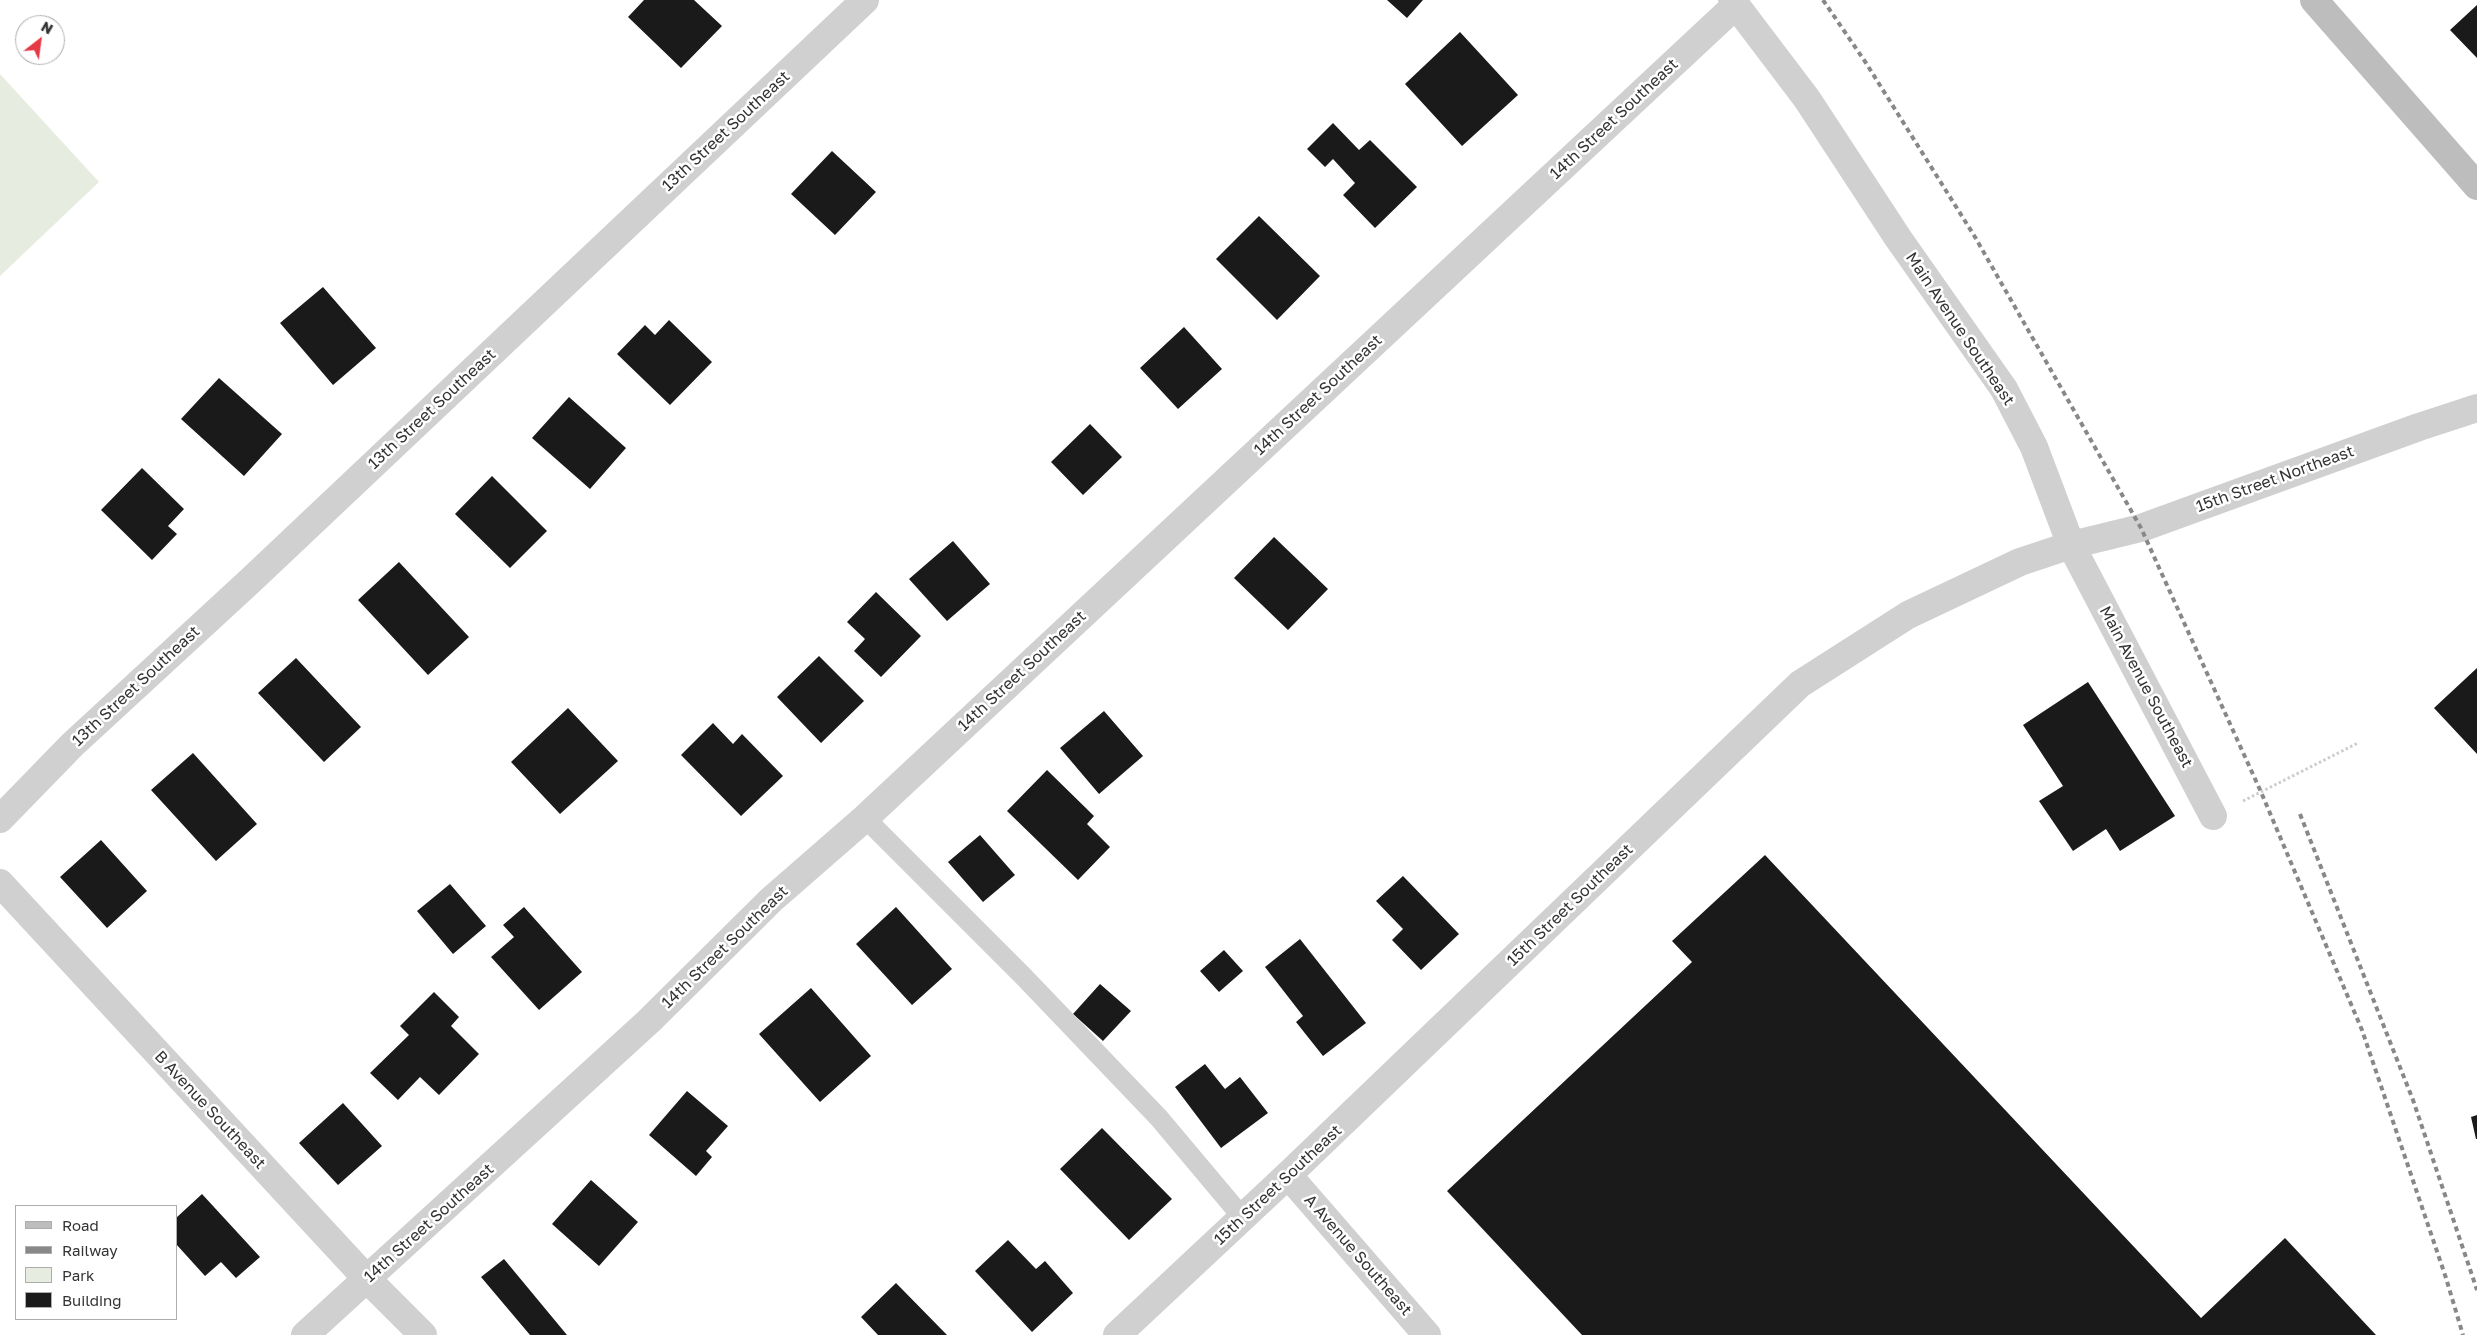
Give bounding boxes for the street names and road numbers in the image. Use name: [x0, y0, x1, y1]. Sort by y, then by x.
street label: 14th Street Southeast: [1546, 55, 1682, 183]
street label: 13th Street Southeast: [658, 67, 794, 195]
street label: Main Avenue Southeast: [1902, 249, 2018, 409]
street label: 14th Street Southeast: [1250, 331, 1386, 459]
street label: 13th Street Southeast: [364, 345, 500, 473]
street label: 15th Street Northeast: [2194, 442, 2356, 516]
street label: Main Avenue Southeast: [2095, 603, 2197, 771]
street label: 14th Street Southeast: [954, 607, 1090, 735]
street label: 13th Street Southeast: [68, 622, 204, 750]
street label: 15th Street Southeast: [1503, 840, 1637, 970]
street label: 14th Street Southeast: [658, 882, 792, 1012]
street label: B Avenue Southeast: [150, 1047, 270, 1173]
street label: 15th Street Southeast: [1210, 1121, 1346, 1249]
street label: 14th Street Southeast: [360, 1160, 498, 1286]
street label: A Avenue Southeast: [1300, 1191, 1416, 1319]

